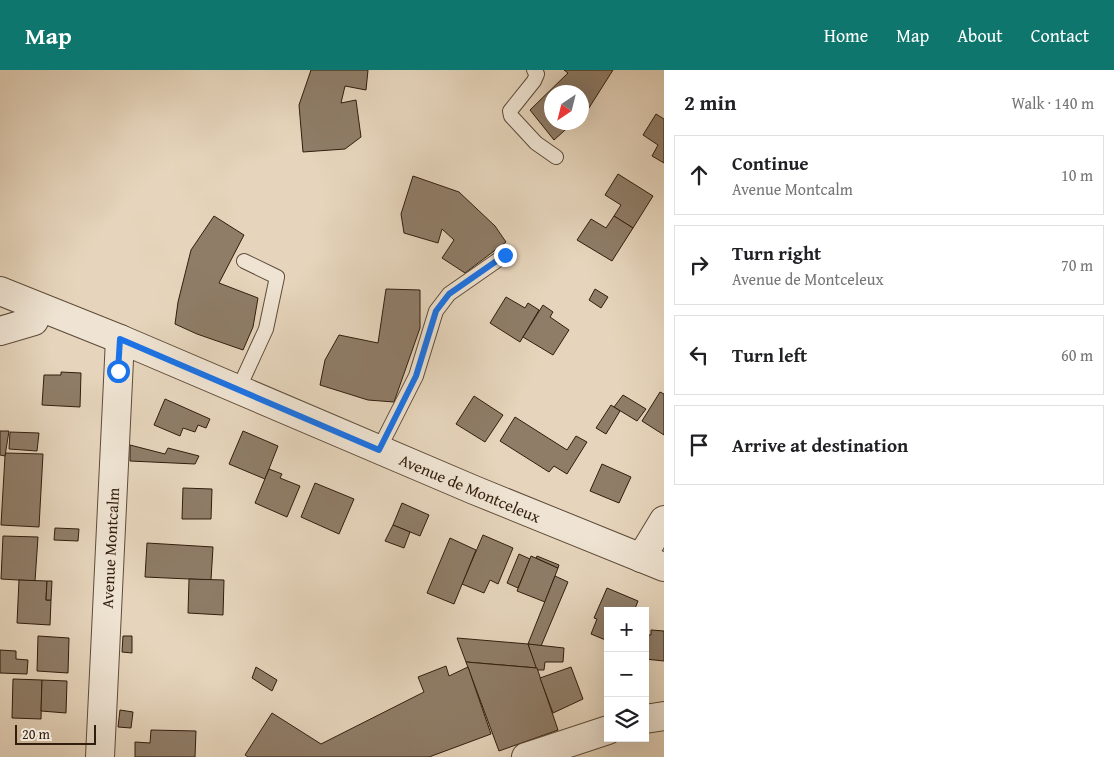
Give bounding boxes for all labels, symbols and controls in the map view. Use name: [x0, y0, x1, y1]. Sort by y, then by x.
text: Map: [25, 18, 72, 53]
text: Home: [824, 22, 868, 49]
text: Map: [896, 22, 929, 49]
text: About: [957, 22, 1003, 49]
text: Contact: [1031, 22, 1089, 49]
north arrow: [544, 85, 589, 130]
text: 2 min: [684, 87, 736, 118]
text: Walk · 140 m: [1011, 91, 1094, 115]
text: Continue: [732, 149, 809, 177]
icon: ahead: [685, 161, 713, 189]
text: 10 m: [1061, 163, 1093, 187]
text: Avenue Montcalm: [732, 177, 853, 201]
text: Turn right: [732, 239, 821, 267]
route end: [494, 244, 517, 267]
icon: right: [685, 251, 713, 279]
text: 70 m: [1061, 253, 1093, 277]
text: Avenue de Montceleux: [732, 267, 884, 291]
icon: left: [685, 341, 713, 369]
text: Turn left: [732, 341, 807, 369]
text: 60 m: [1061, 343, 1093, 367]
route start: [107, 360, 130, 383]
icon: arrive: [685, 431, 713, 459]
text: Arrive at destination: [732, 431, 908, 459]
street label: Avenue de Montceleux: [396, 447, 545, 529]
street label: Avenue Montcalm: [95, 487, 125, 609]
map controls: [604, 607, 649, 742]
button: +: [604, 607, 649, 652]
button: −: [604, 652, 649, 697]
button: layers: [604, 697, 649, 742]
scale bar: [15, 722, 96, 745]
text: 20 m: [22, 724, 50, 744]

